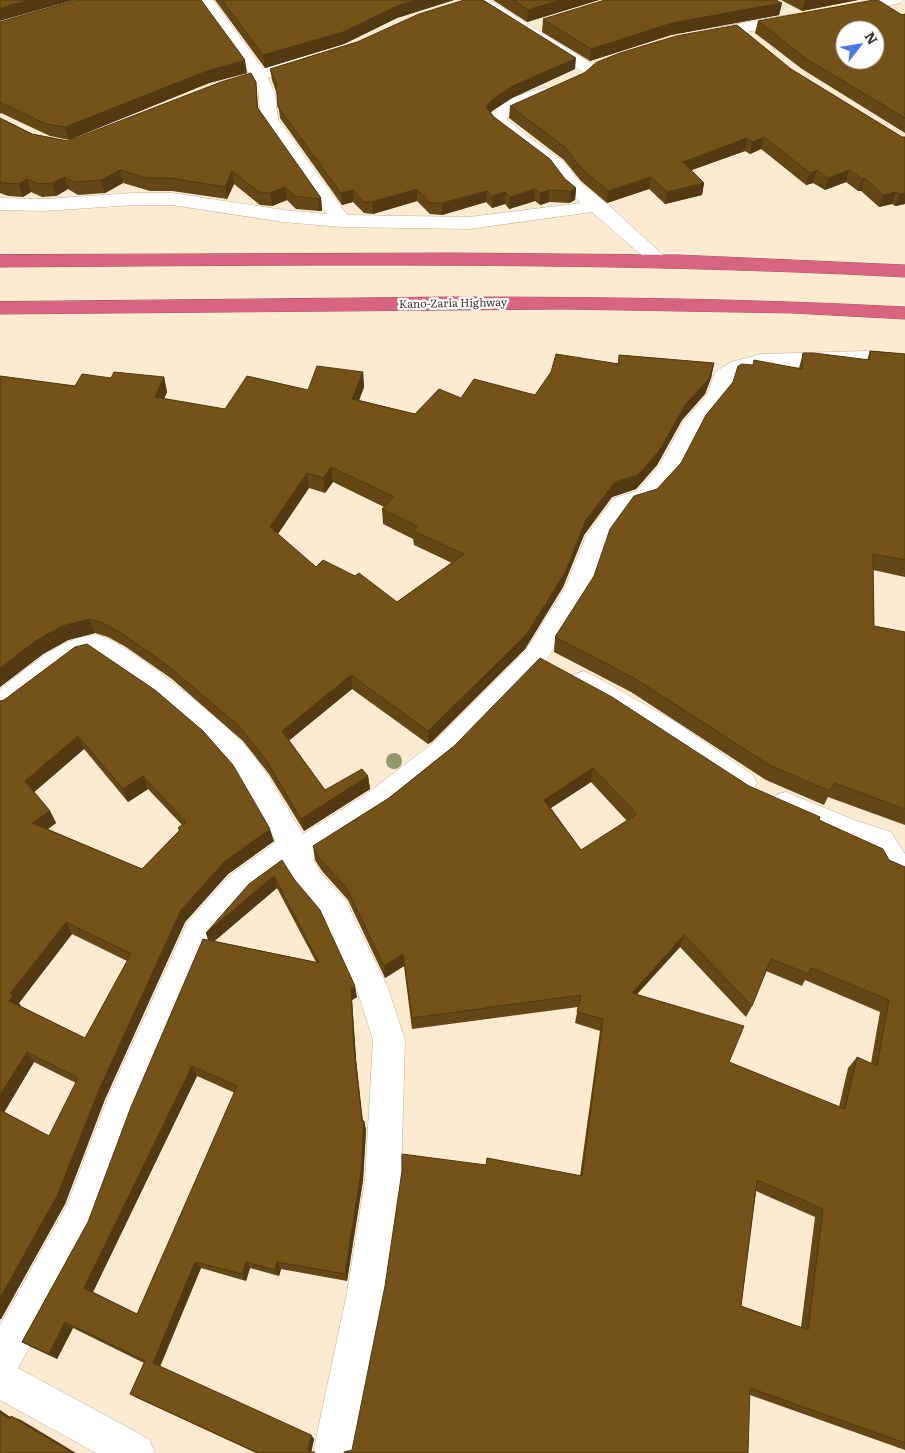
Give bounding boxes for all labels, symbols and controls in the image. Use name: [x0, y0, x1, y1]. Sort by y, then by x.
north arrow: [835, 20, 885, 70]
text: N: [860, 28, 884, 48]
street label: Kano-Zaria Highway: [399, 293, 508, 311]

